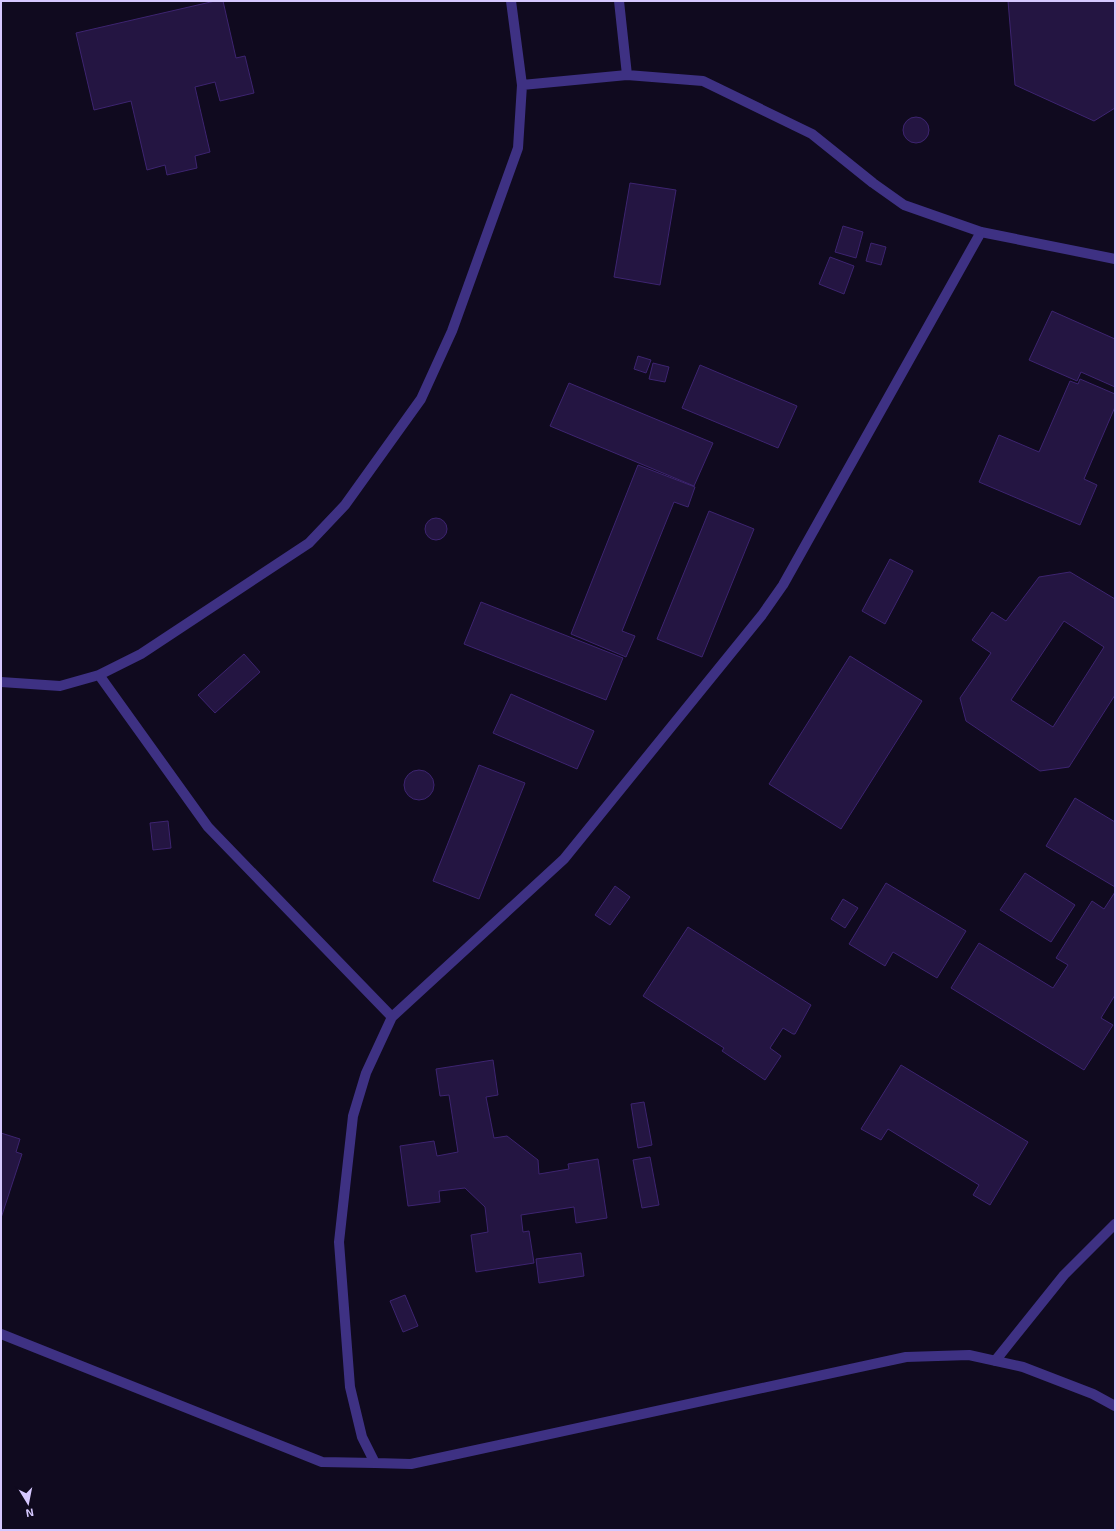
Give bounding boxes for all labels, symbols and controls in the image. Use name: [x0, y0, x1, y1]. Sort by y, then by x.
north arrow: [8, 1483, 48, 1523]
text: N: [25, 1506, 35, 1520]

